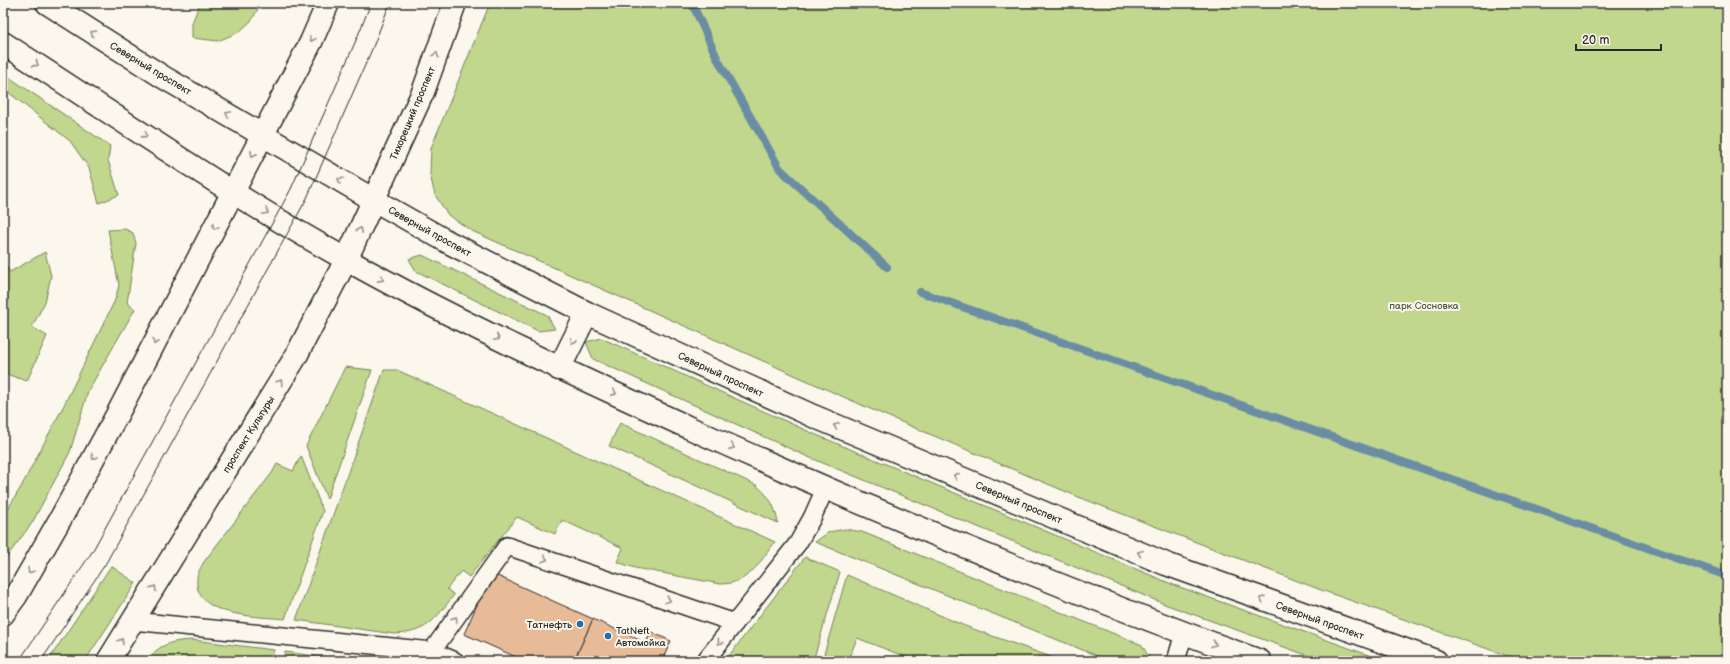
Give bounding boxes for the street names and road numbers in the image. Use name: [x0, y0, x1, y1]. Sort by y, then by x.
street label: Северный проспект: [108, 40, 194, 98]
street label: Тихорецкий проспект: [388, 65, 438, 162]
street label: Северный проспект: [386, 204, 473, 260]
street label: Северный проспект: [676, 350, 766, 400]
street label: проспект Культуры: [220, 394, 277, 475]
street label: Северный проспект: [973, 479, 1064, 527]
street label: Северный проспект: [1274, 599, 1366, 643]

